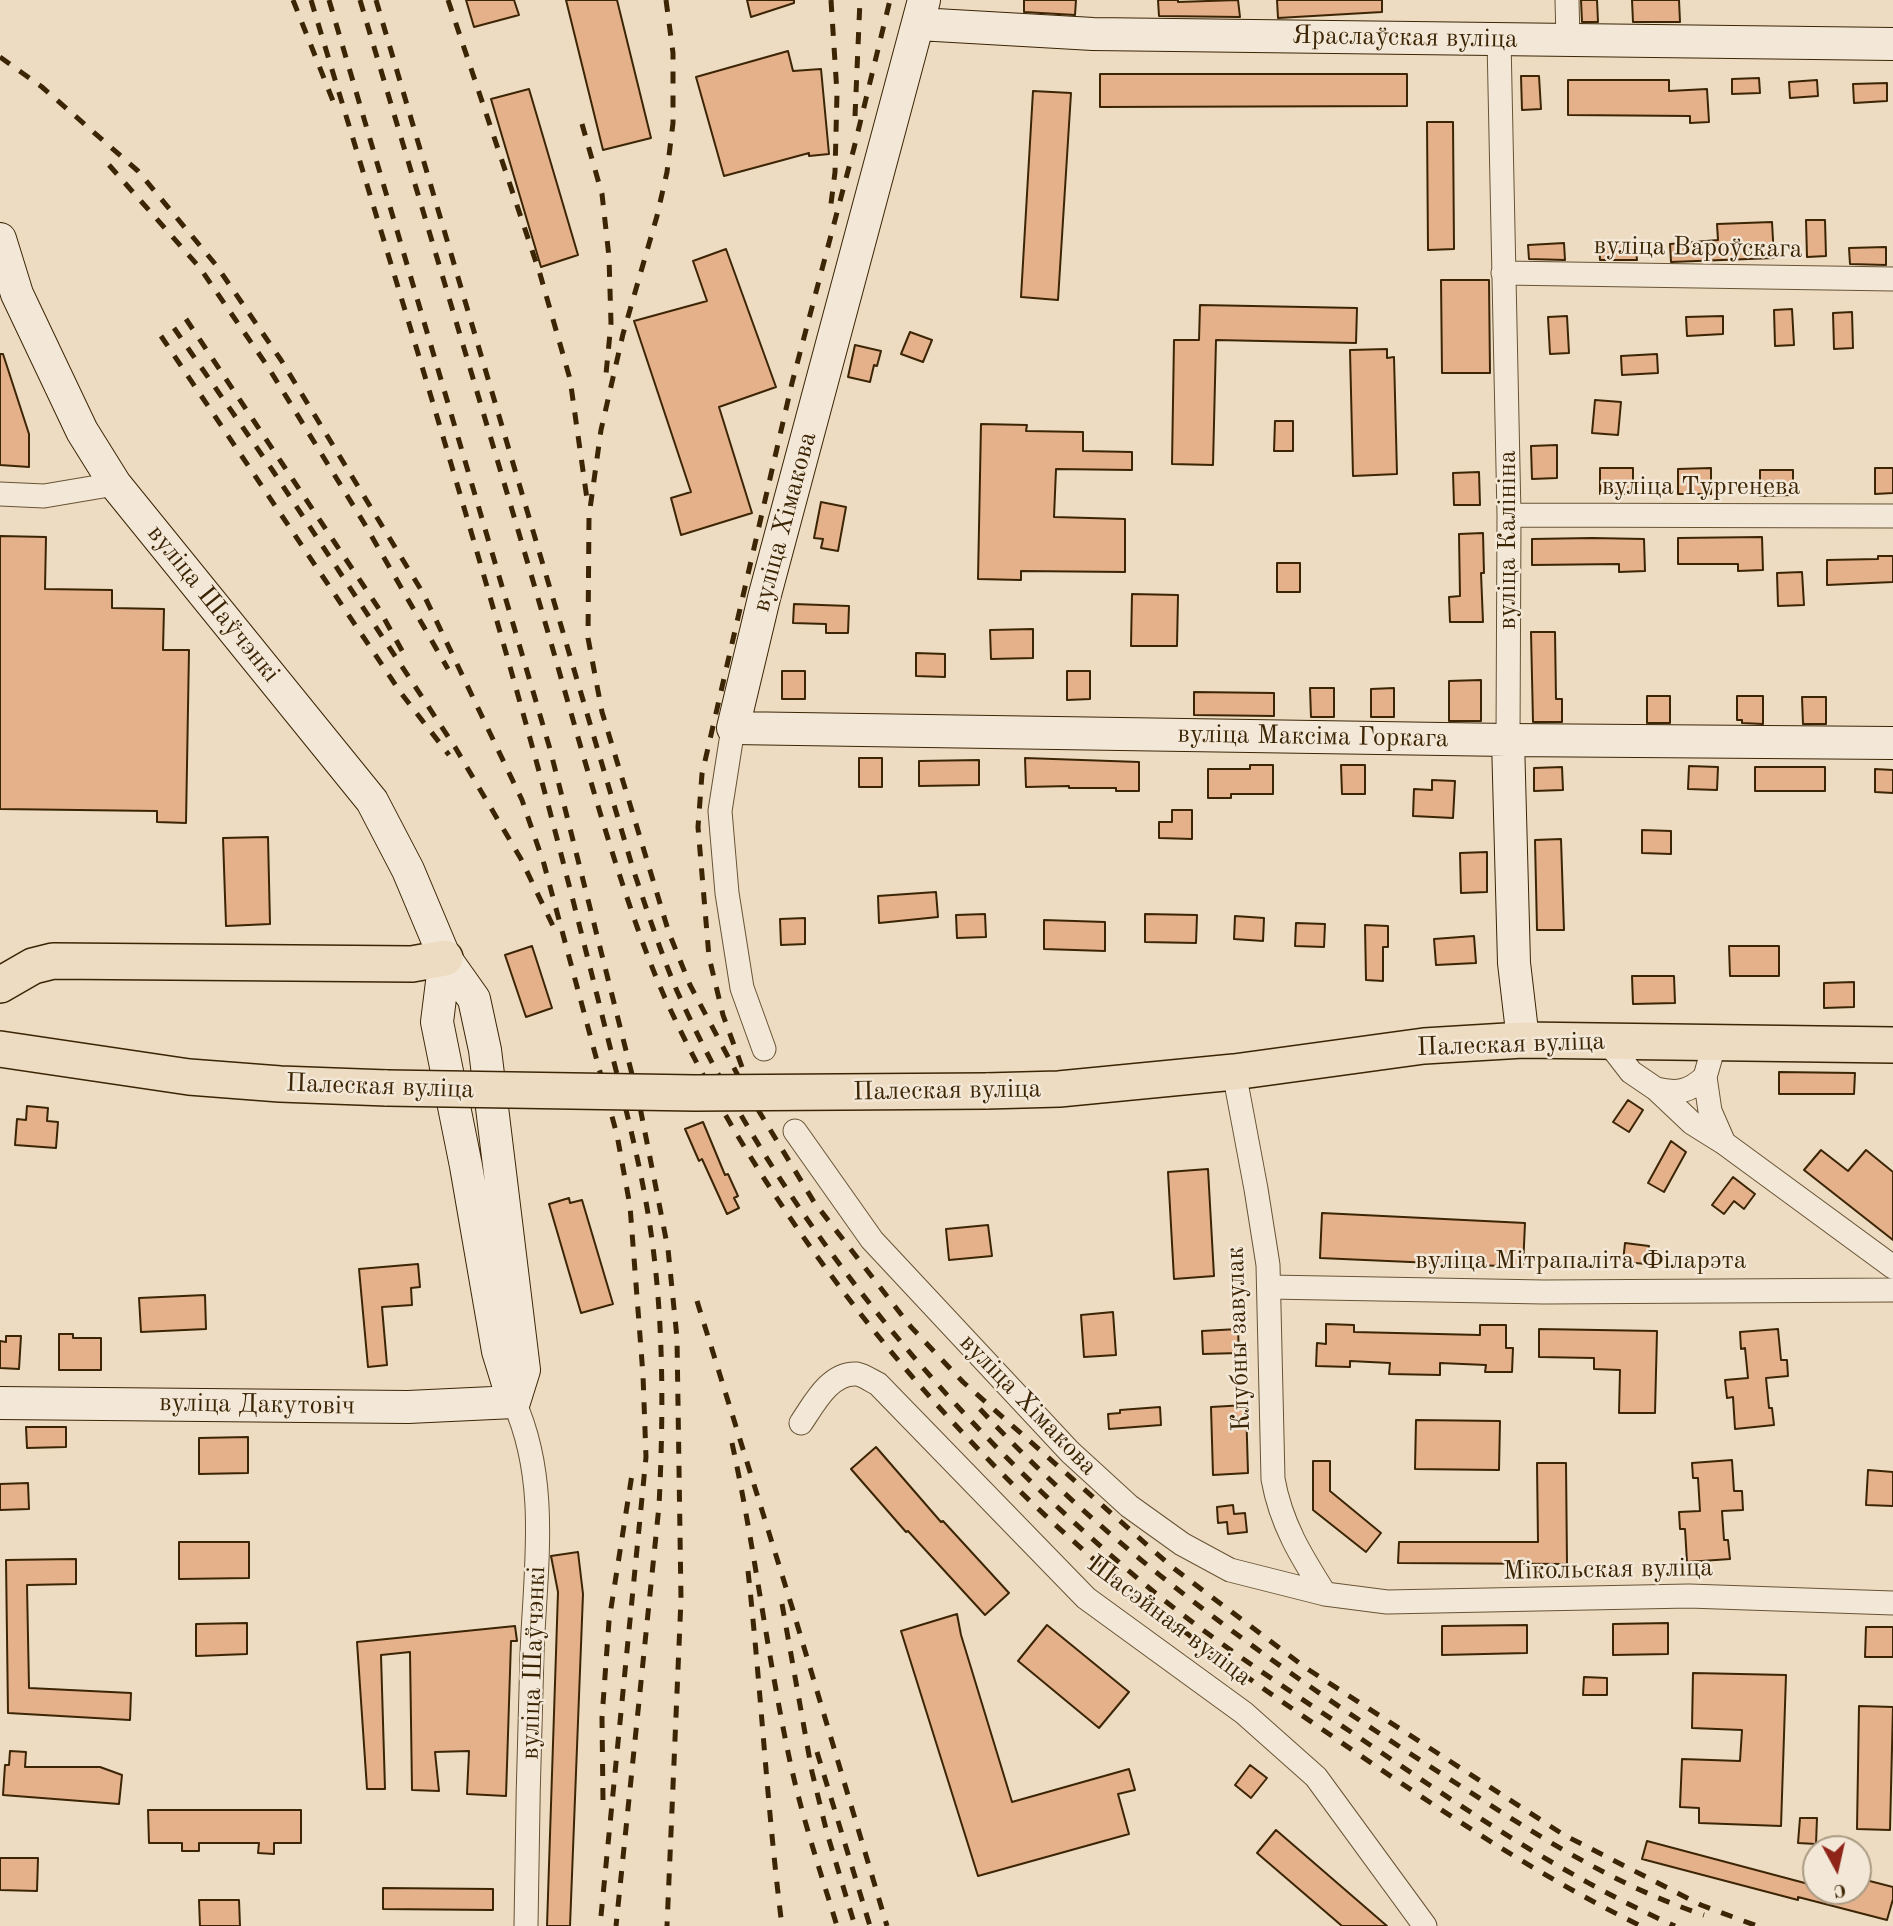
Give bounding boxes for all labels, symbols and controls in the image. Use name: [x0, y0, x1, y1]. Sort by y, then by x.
street label: Яраслаўская вуліца: [1292, 20, 1518, 56]
street label: вуліца Вароўскага: [1593, 231, 1803, 265]
street label: вуліца Хімакова: [746, 429, 824, 615]
street label: вуліца Калініна: [1492, 450, 1524, 630]
street label: вуліца Тургенева: [1602, 471, 1800, 503]
street label: вуліца Шаўчэнкі: [140, 519, 286, 689]
street label: вуліца Максіма Горкага: [1177, 719, 1449, 755]
street label: Палеская вуліца: [1416, 1026, 1606, 1064]
street label: Палеская вуліца: [285, 1068, 475, 1106]
street label: Палеская вуліца: [853, 1074, 1041, 1108]
street label: вуліца Мітрапаліта Філарэта: [1415, 1245, 1747, 1277]
street label: Клубны завулак: [1220, 1246, 1258, 1432]
street label: вуліца Хімакова: [953, 1328, 1103, 1482]
street label: вуліца Дакутовіч: [159, 1388, 355, 1422]
street label: Шасэйная вуліца: [1080, 1549, 1258, 1693]
street label: Мікольская вуліца: [1503, 1553, 1713, 1587]
street label: вуліца Шаўчэнкі: [515, 1566, 553, 1760]
north arrow: [1802, 1835, 1872, 1905]
text: С: [1832, 1879, 1847, 1900]

